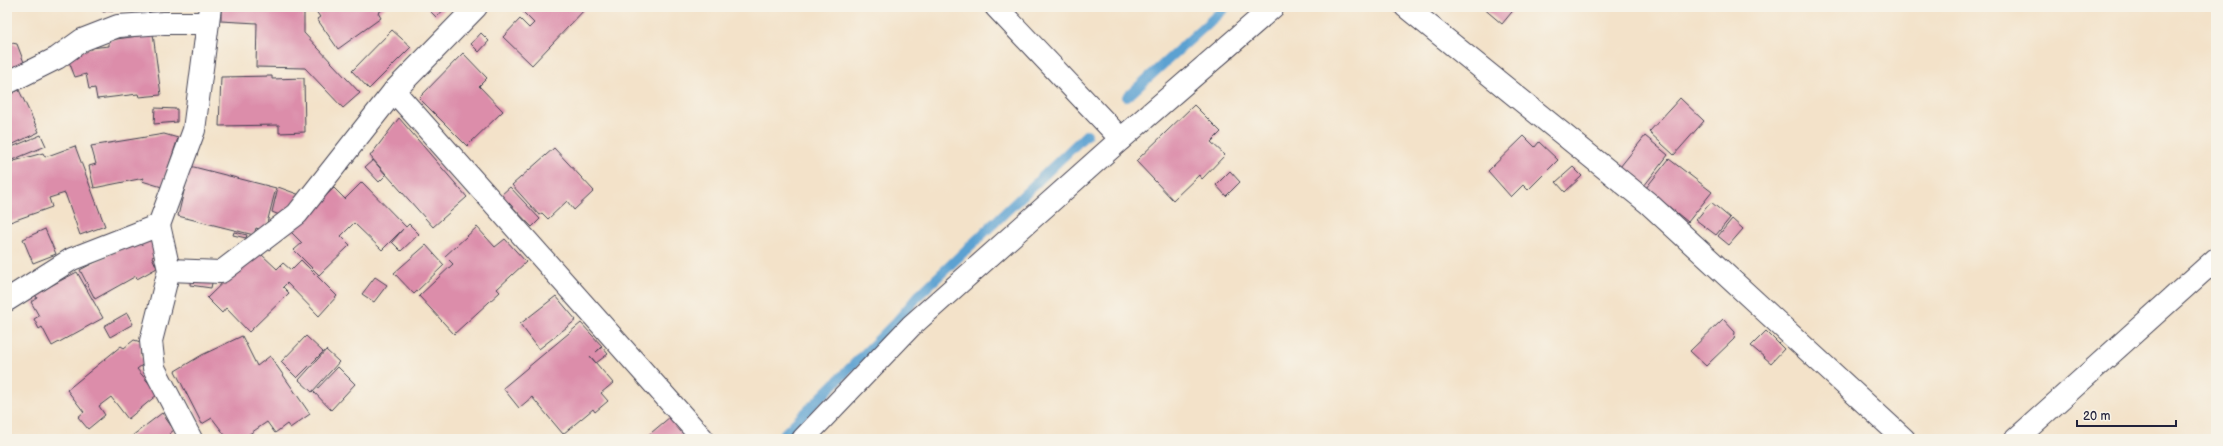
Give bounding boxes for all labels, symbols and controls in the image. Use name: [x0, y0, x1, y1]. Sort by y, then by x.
scale bar: [2077, 402, 2176, 428]
text: 20 m: [2083, 409, 2110, 424]

